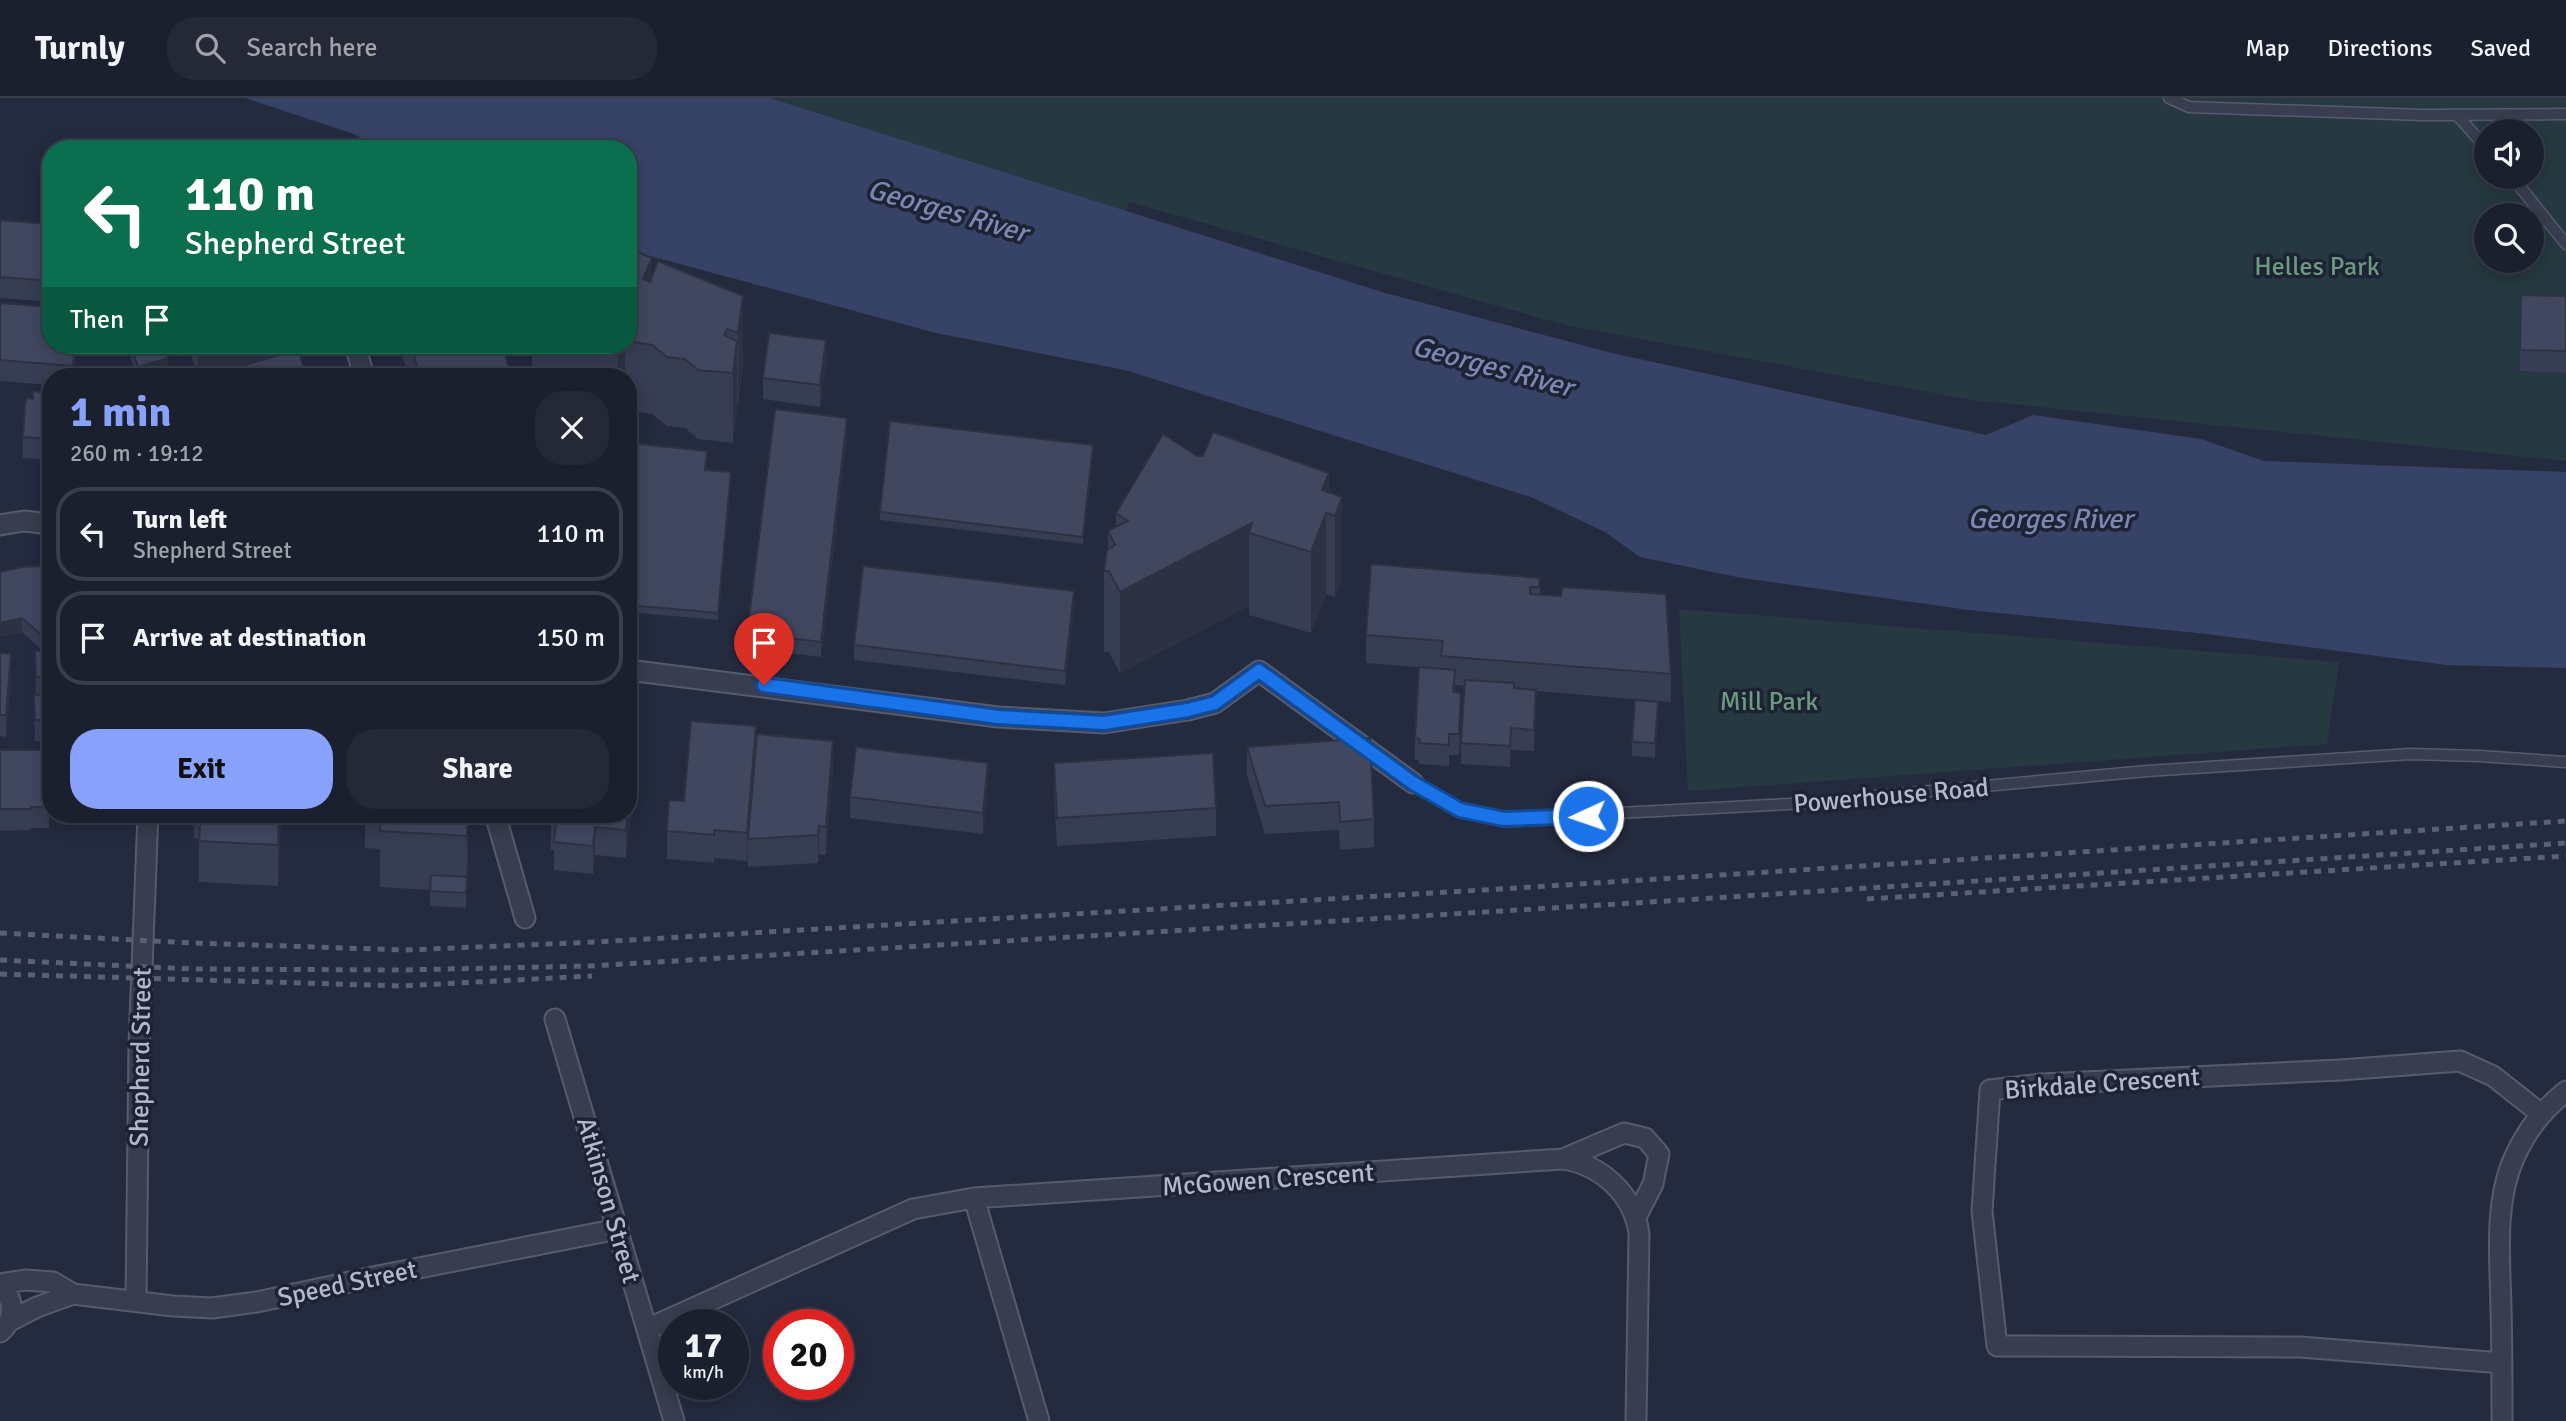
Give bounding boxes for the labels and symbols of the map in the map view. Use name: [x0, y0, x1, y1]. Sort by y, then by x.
water label: Georges River: [864, 172, 1035, 251]
park label: Helles Park: [2254, 251, 2380, 283]
water label: Georges River: [1409, 329, 1580, 406]
water label: Georges River: [1968, 502, 2136, 536]
pin: [734, 613, 794, 685]
park label: Mill Park: [1720, 686, 1818, 718]
street label: Powerhouse Road: [1792, 772, 1990, 820]
position arrow: [1551, 779, 1625, 853]
street label: Shepherd Street: [123, 967, 159, 1147]
street label: Birkdale Crescent: [2003, 1061, 2201, 1107]
street label: Atkinson Street: [569, 1114, 647, 1287]
street label: McGowen Crescent: [1161, 1157, 1375, 1203]
street label: Speed Street: [275, 1254, 420, 1314]
speed limit sign: 20: [763, 1309, 854, 1400]

